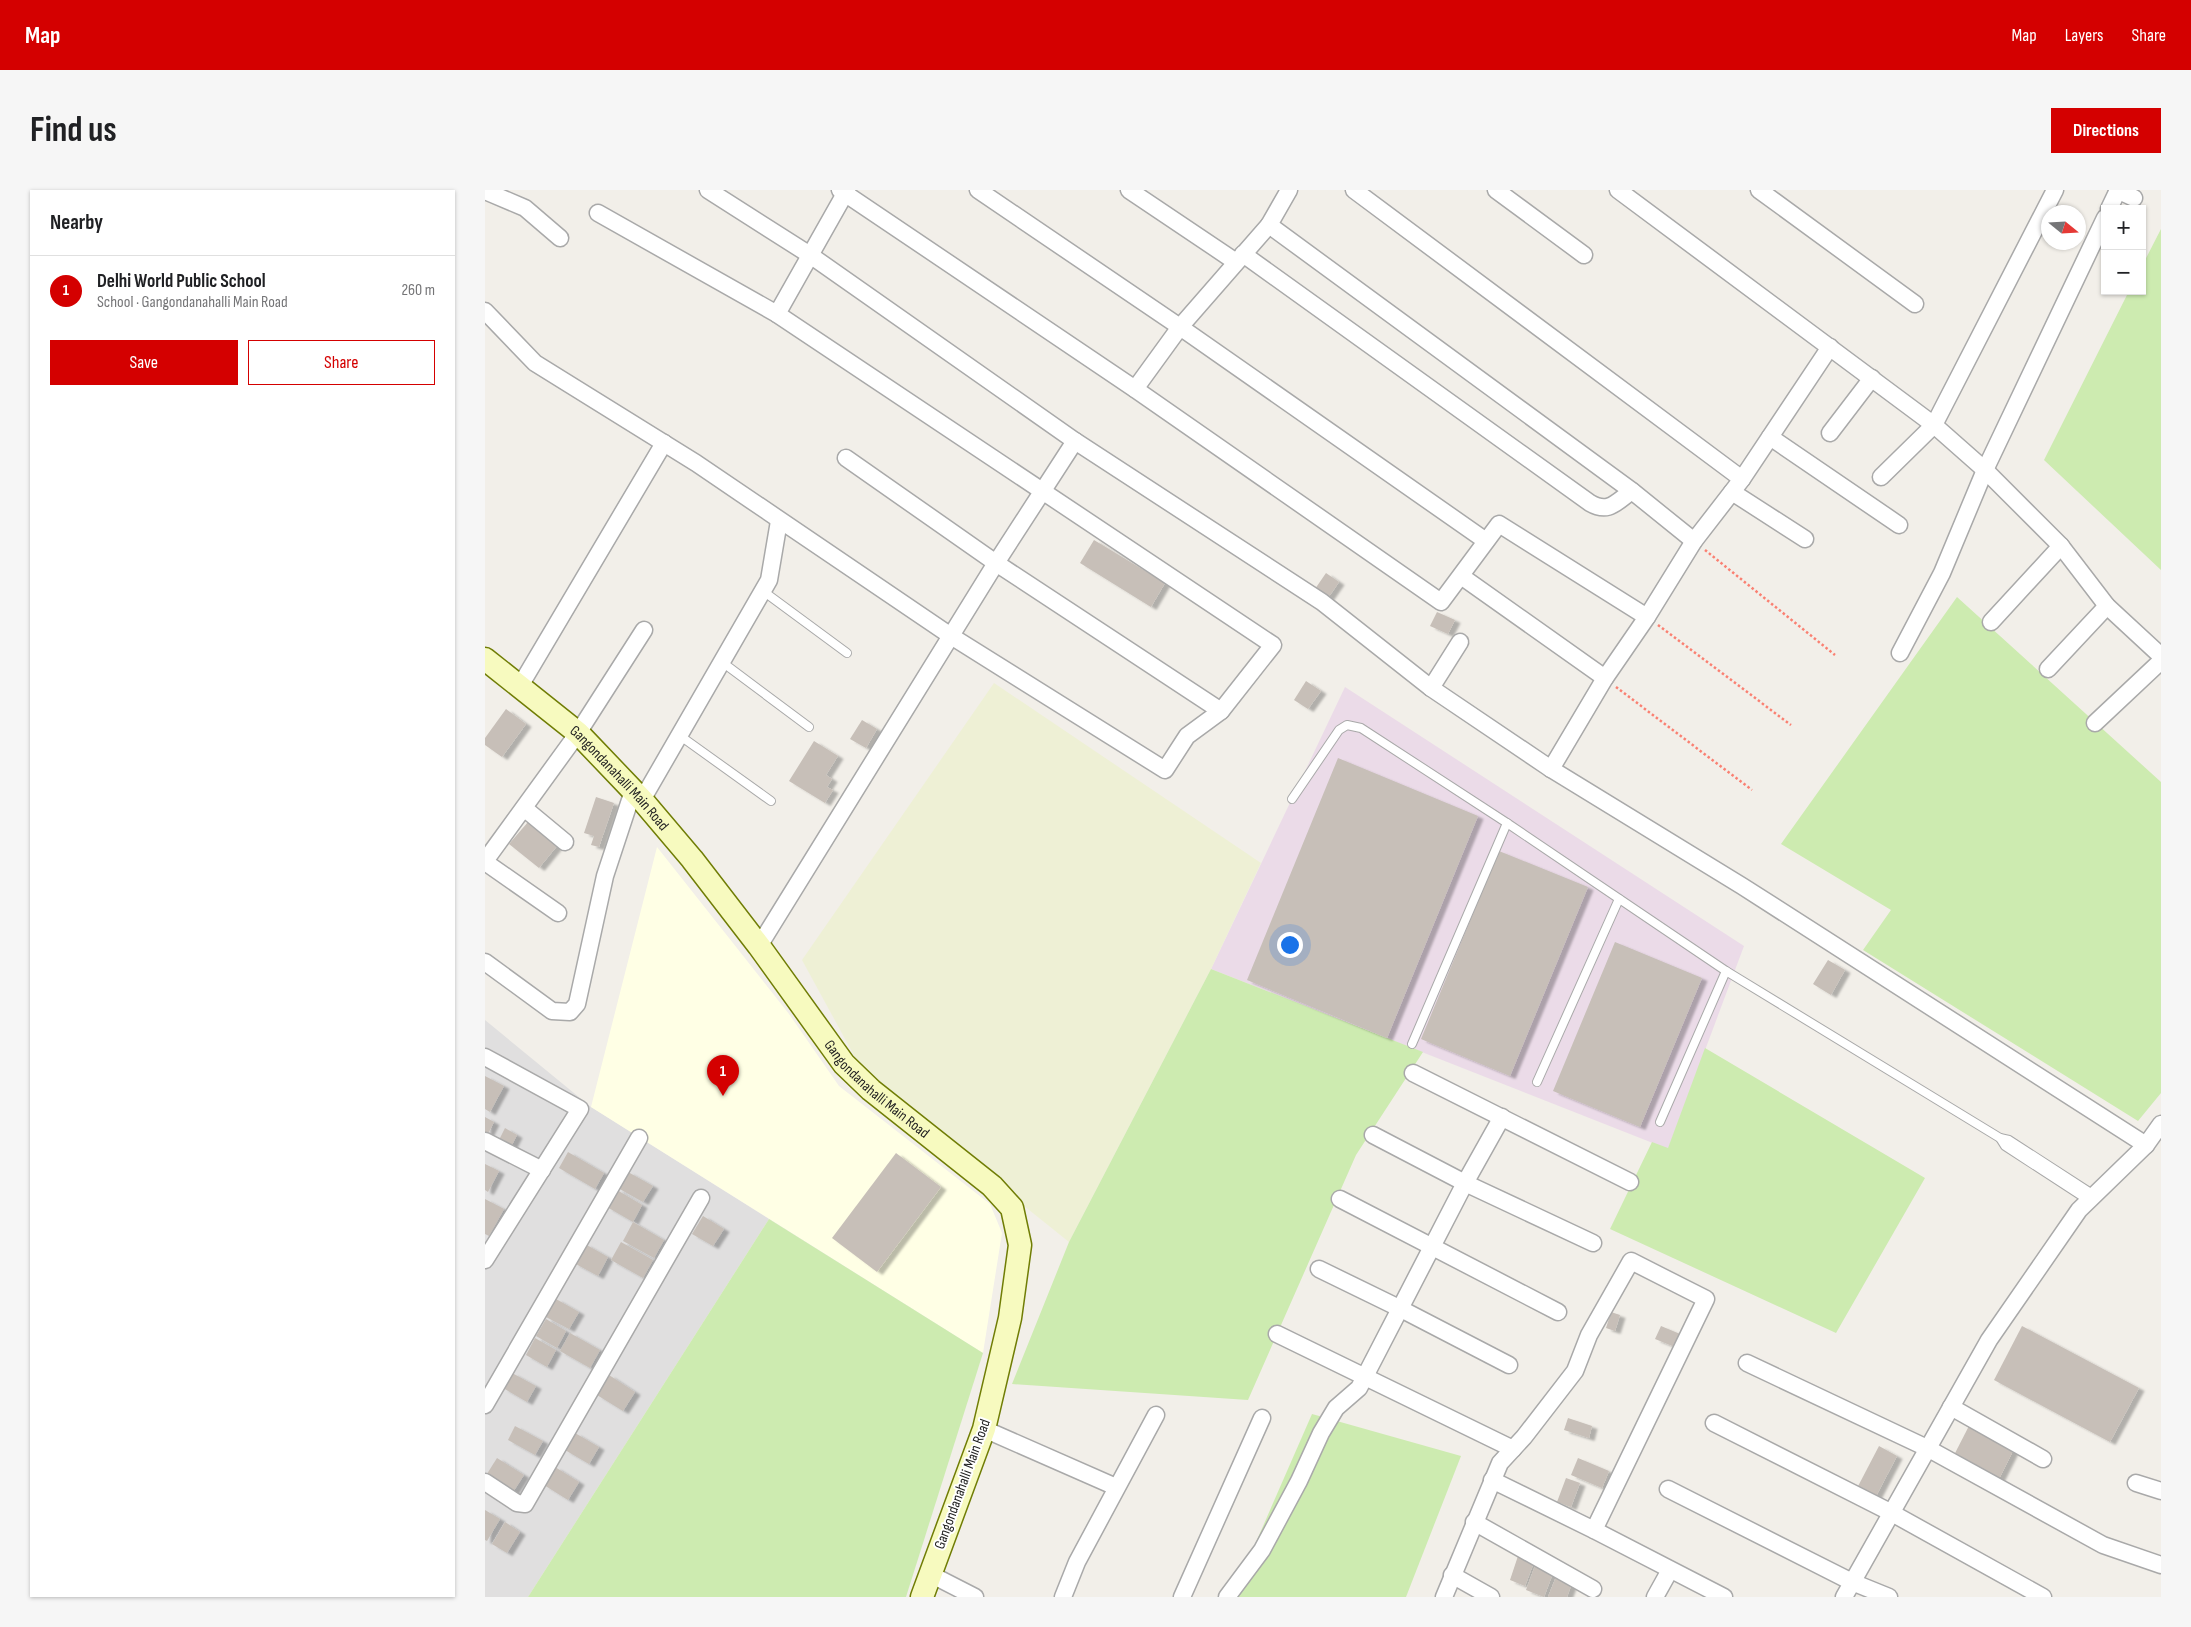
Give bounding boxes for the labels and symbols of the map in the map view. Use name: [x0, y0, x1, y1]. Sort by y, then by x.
north arrow: [2041, 205, 2086, 250]
street label: Gangondanahalli Main Road: [566, 721, 673, 835]
your location: [1277, 932, 1303, 958]
street label: Gangondanahalli Main Road: [820, 1036, 933, 1143]
pin: 1: [707, 1055, 739, 1096]
street label: Gangondanahalli Main Road: [930, 1417, 995, 1552]

